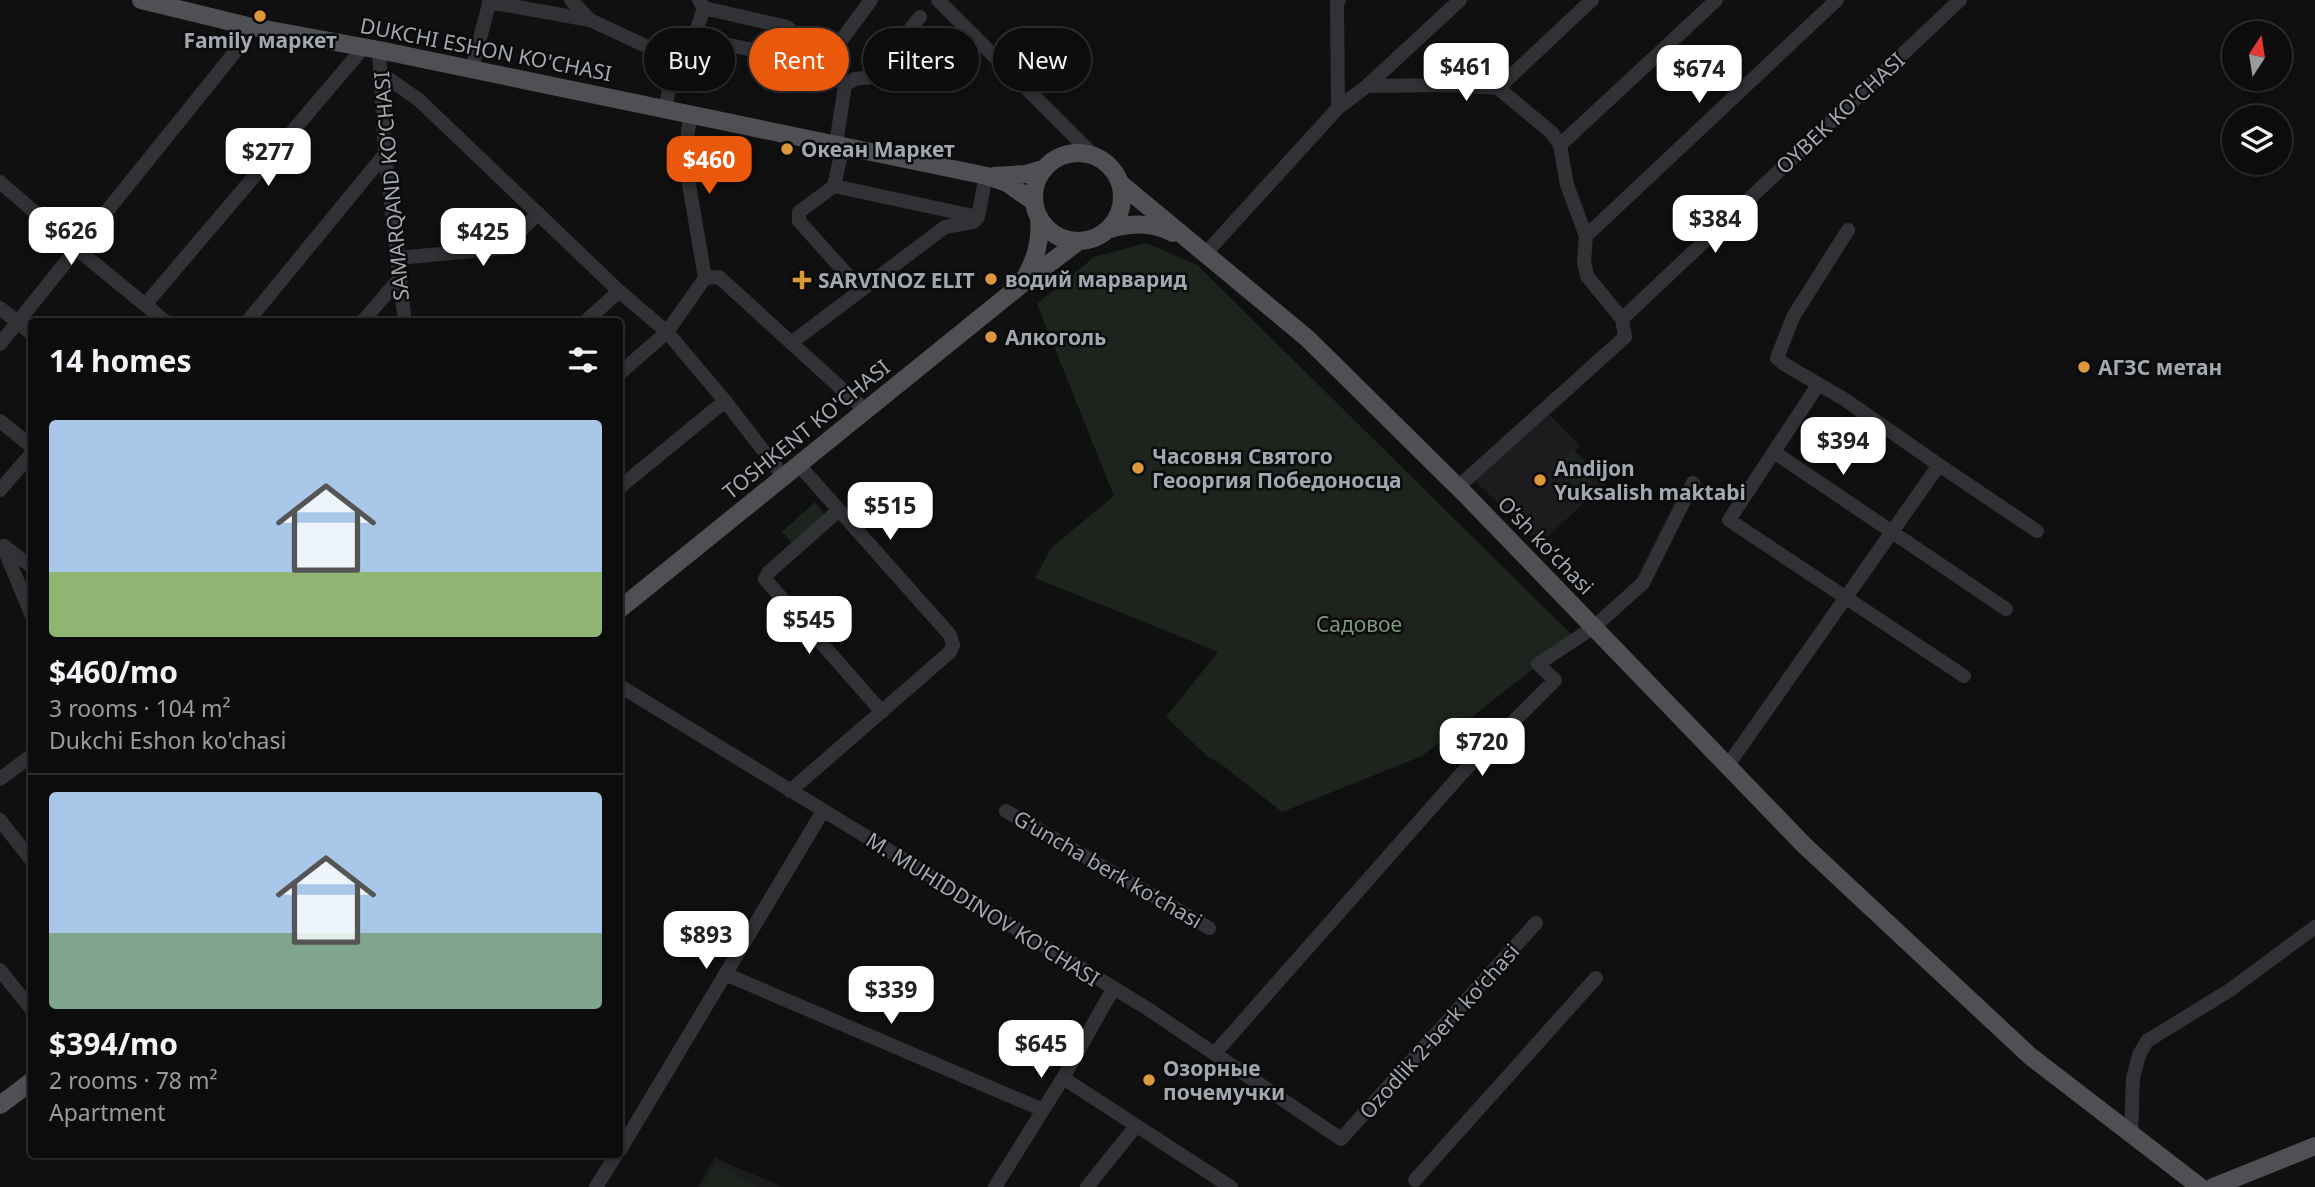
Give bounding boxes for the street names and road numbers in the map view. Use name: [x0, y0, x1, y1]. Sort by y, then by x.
street label: DUKCHI ESHON KO'CHASI: [358, 11, 614, 87]
street label: OYBEK KO'CHASI: [1770, 46, 1910, 180]
street label: SAMARQAND KO‘CHASI: [367, 70, 415, 302]
street label: TOSHKENT KO'CHASI: [717, 353, 895, 505]
street label: Oʻsh koʻchasi: [1492, 490, 1600, 600]
street label: Gʻuncha berk koʻchasi: [1009, 804, 1207, 934]
street label: M. MUHIDDINOV KO'CHASI: [861, 826, 1105, 992]
street label: Ozodlik 2-berk koʻchasi: [1353, 938, 1525, 1124]

